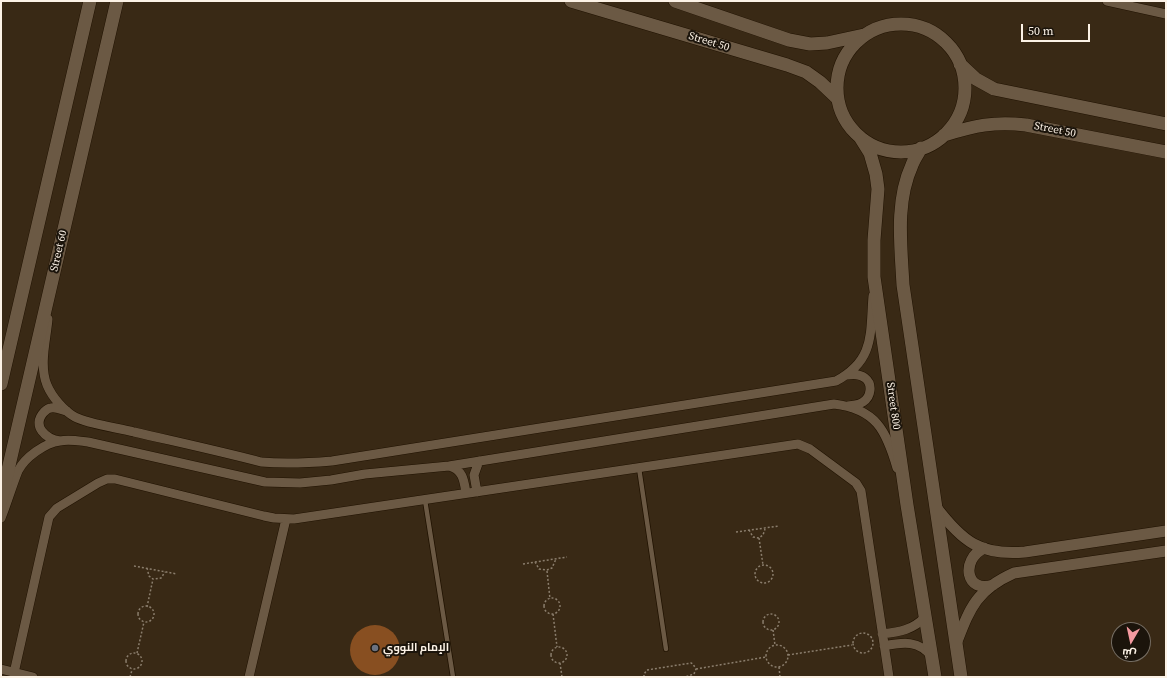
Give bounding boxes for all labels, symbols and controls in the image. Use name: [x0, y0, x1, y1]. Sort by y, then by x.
scale bar: [1023, 16, 1092, 42]
text: 50 m: [1028, 23, 1054, 39]
street label: Street 50: [687, 30, 731, 54]
street label: Street 50: [1033, 120, 1077, 140]
street label: Street 60: [48, 229, 70, 273]
street label: Street 800: [883, 382, 903, 430]
north arrow: [1111, 622, 1151, 662]
place label: الإمام النووي: [383, 641, 449, 655]
marker: الإمام النووي: [370, 643, 380, 653]
text: ش: [1121, 645, 1137, 662]

